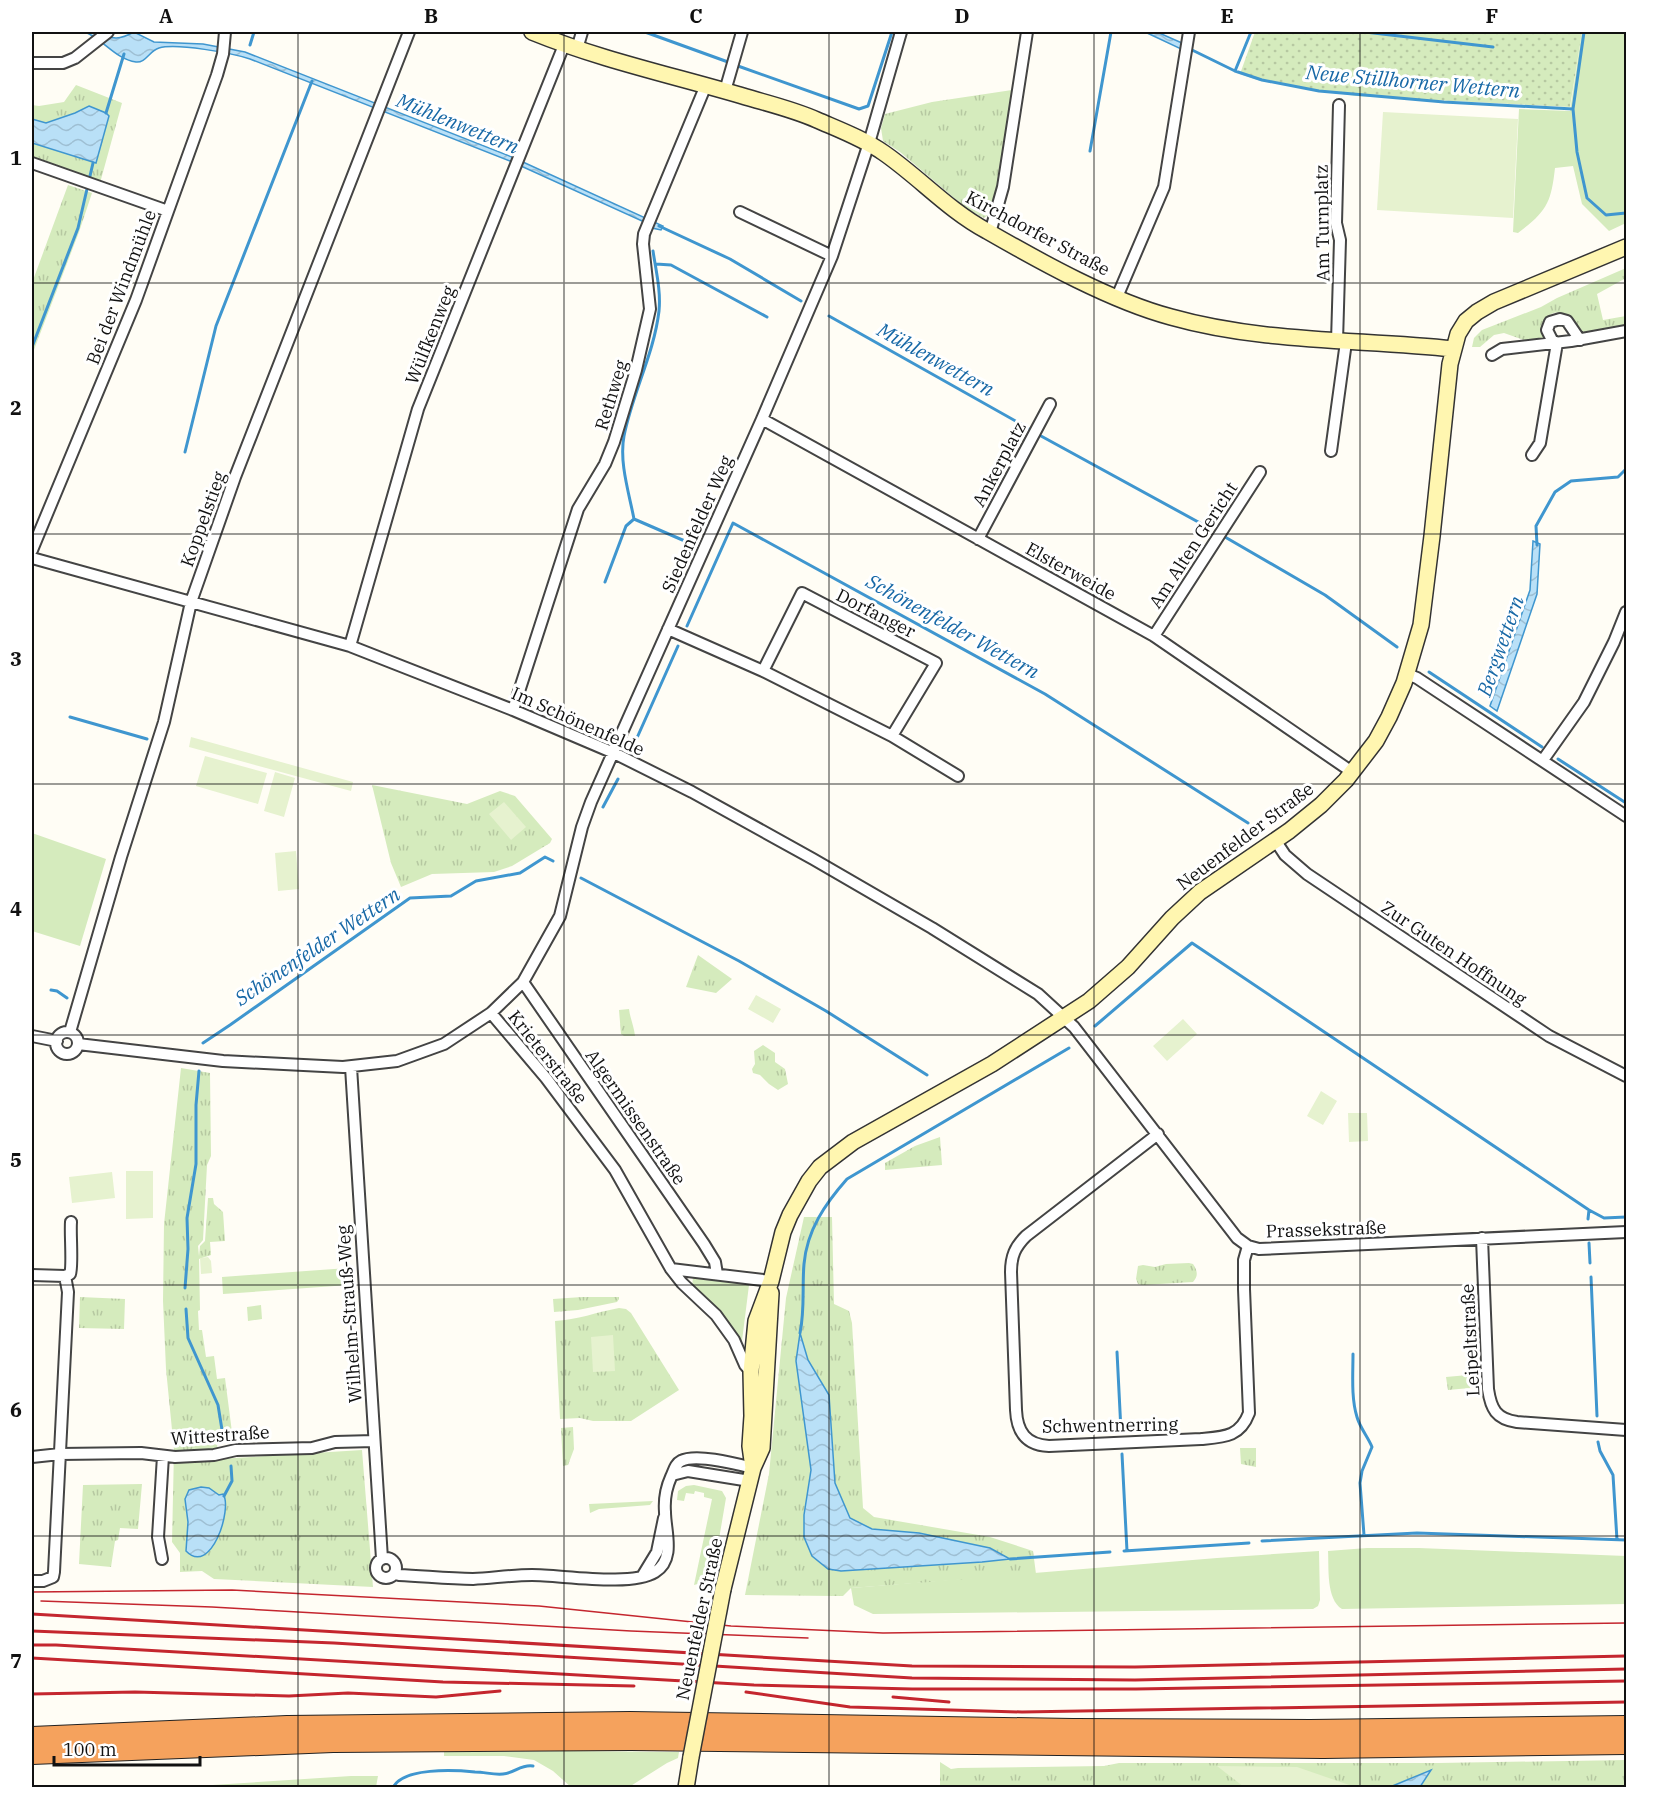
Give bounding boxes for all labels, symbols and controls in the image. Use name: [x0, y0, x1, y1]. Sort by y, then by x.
text: A: [159, 2, 173, 29]
text: B: [424, 2, 438, 29]
text: C: [689, 2, 703, 29]
text: D: [954, 2, 970, 29]
text: E: [1220, 2, 1234, 29]
text: F: [1486, 2, 1498, 29]
water label: Neue Stillhorner Wettern: [1304, 58, 1522, 104]
water label: Mühlenwettern: [392, 86, 524, 160]
text: 1: [10, 144, 22, 171]
street label: Am Turnplatz: [1309, 164, 1335, 282]
street label: Kirchdorfer Straße: [962, 185, 1114, 281]
street label: Bei der Windmühle: [81, 206, 161, 368]
street label: Wülfkenweg: [400, 282, 460, 388]
water label: Mühlenwettern: [872, 315, 1000, 403]
street label: Rethweg: [589, 357, 633, 433]
text: 2: [10, 394, 22, 421]
street label: Ankerplatz: [967, 417, 1031, 511]
street label: Siedenfelder Weg: [656, 452, 738, 596]
street label: Koppelstieg: [175, 468, 231, 570]
street label: Am Alten Gericht: [1144, 477, 1242, 613]
street label: Elsterweide: [1022, 537, 1120, 605]
water label: Schönenfelder Wettern: [861, 567, 1045, 685]
street label: Dorfanger: [833, 583, 920, 643]
water label: Bergwettern: [1470, 592, 1530, 701]
text: 3: [10, 645, 22, 672]
street label: Im Schönenfelde: [508, 681, 648, 761]
street label: Neuenfelder Straße: [1172, 777, 1318, 895]
water label: Schönenfelder Wettern: [228, 880, 406, 1012]
text: 4: [10, 895, 22, 922]
street label: Zur Guten Hoffnung: [1377, 896, 1531, 1010]
street label: Krieterstraße: [503, 1006, 593, 1108]
street label: Algermissenstraße: [581, 1045, 691, 1189]
text: 5: [10, 1146, 22, 1173]
street label: Prassekstraße: [1265, 1215, 1387, 1243]
street label: Wilhelm-Strauß-Weg: [331, 1224, 367, 1404]
street label: Leipeltstraße: [1456, 1283, 1484, 1397]
text: 6: [10, 1396, 22, 1423]
street label: Schwentnerring: [1042, 1412, 1179, 1438]
street label: Wittestraße: [170, 1420, 270, 1450]
street label: Neuenfelder Straße: [671, 1536, 727, 1702]
text: 7: [10, 1647, 22, 1674]
scale bar: [54, 1729, 200, 1767]
text: 100 m: [63, 1738, 117, 1761]

